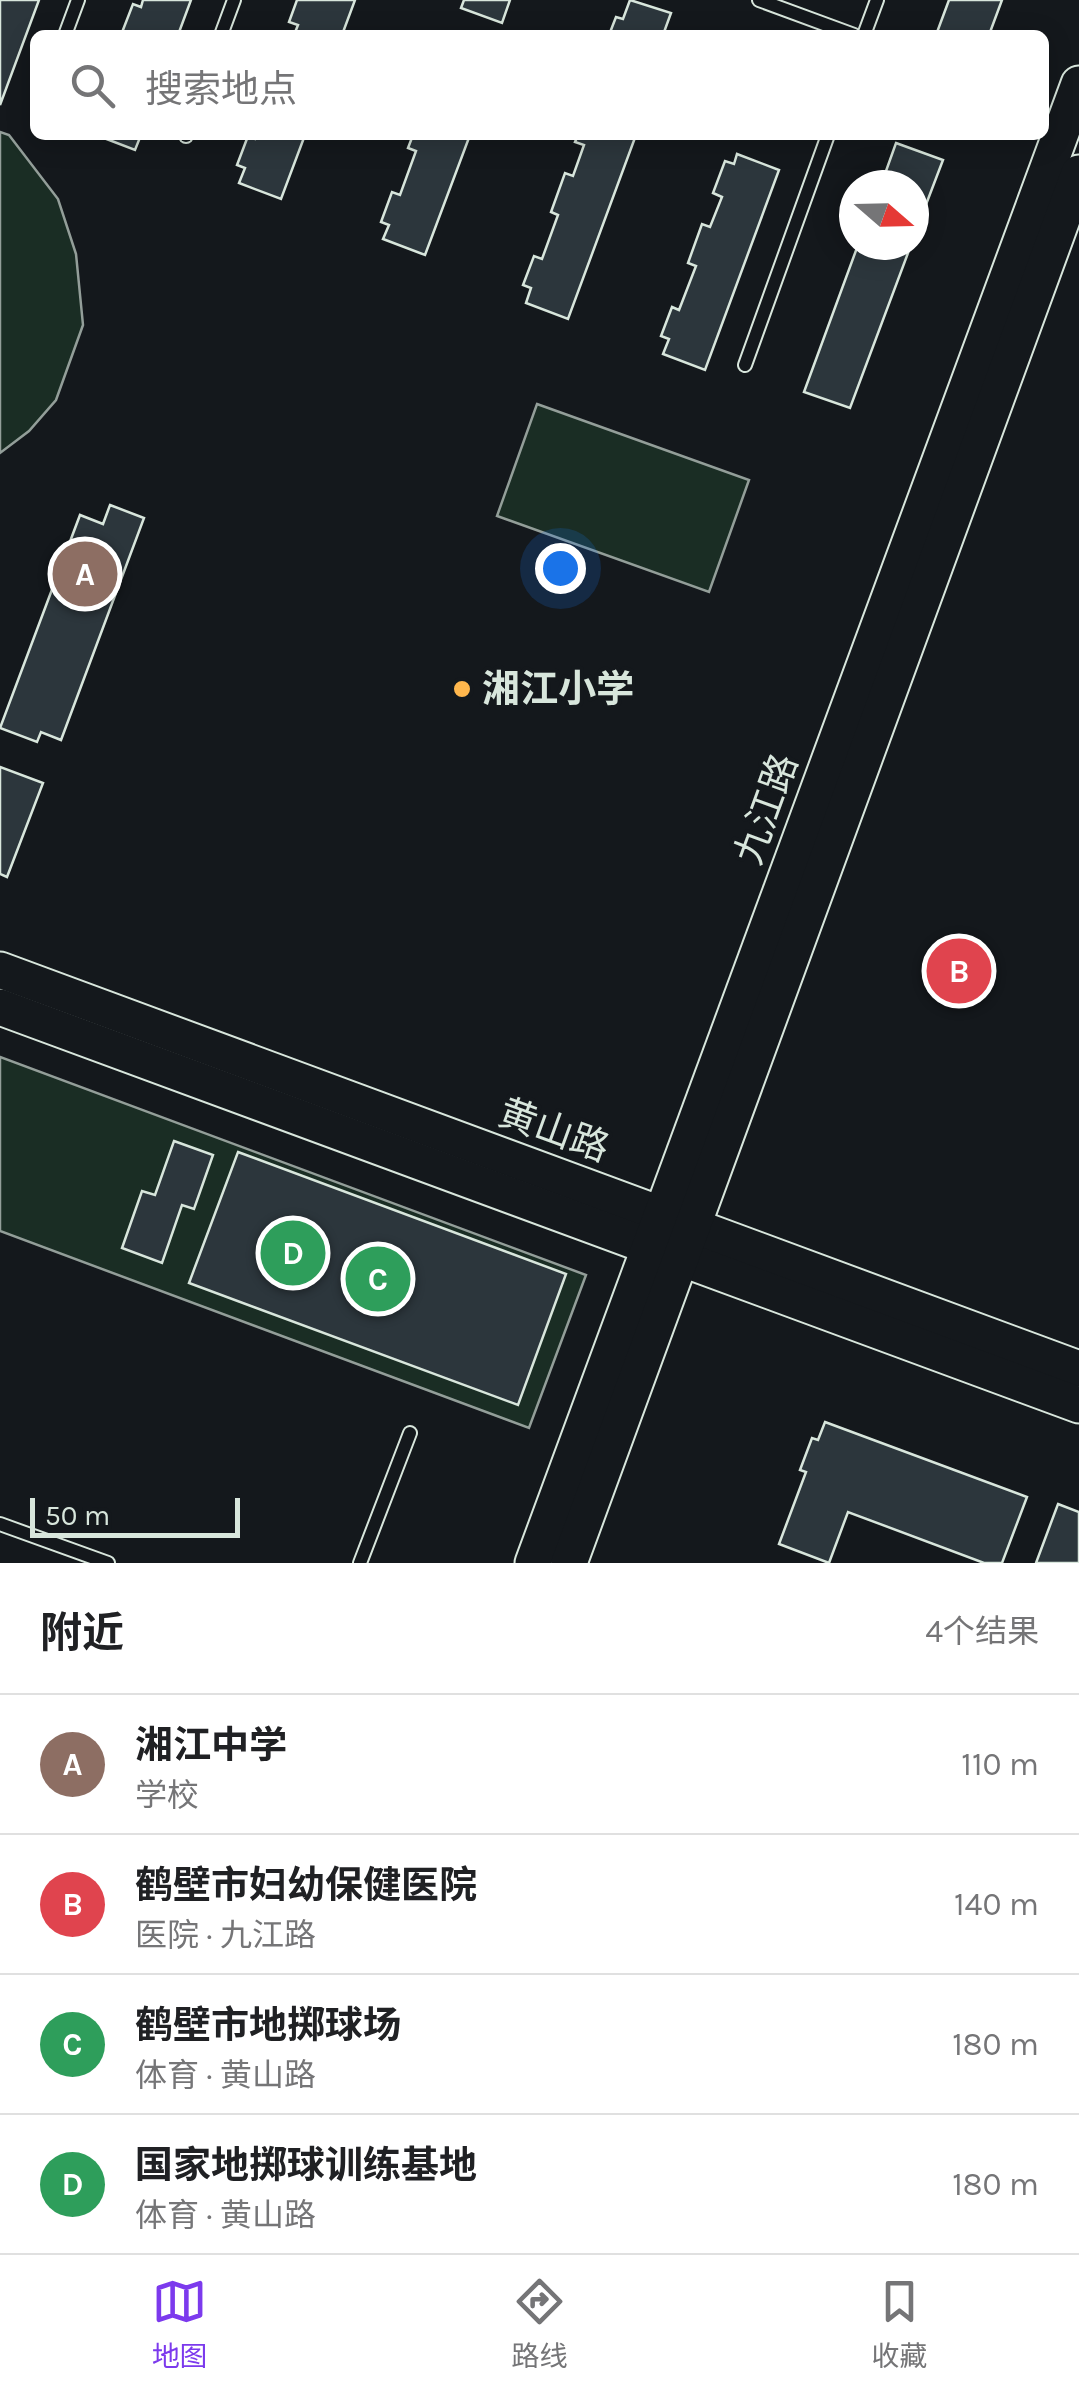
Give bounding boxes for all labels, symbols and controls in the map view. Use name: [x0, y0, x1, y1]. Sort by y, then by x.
search box: [30, 30, 1049, 140]
icon: search: [65, 58, 120, 113]
text: 搜索地点: [145, 67, 297, 112]
north arrow: [839, 170, 929, 260]
pin: A: [52, 536, 118, 612]
your location: [535, 543, 586, 594]
place label: 湘江小学: [482, 667, 634, 712]
marker: 湘江小学: [451, 678, 473, 700]
street label: 九江路: [726, 748, 807, 870]
pin: B: [926, 934, 992, 1008]
street label: 黄山路: [493, 1090, 615, 1171]
pin: D: [260, 1216, 326, 1290]
pin: C: [346, 1242, 410, 1316]
scale bar: [30, 1493, 240, 1538]
text: 50 m: [45, 1499, 110, 1532]
text: 附近: [40, 1608, 124, 1658]
text: 4个结果: [925, 1613, 1039, 1650]
text: 湘江中学: [135, 1723, 287, 1768]
text: A: [62, 1746, 83, 1783]
text: 110 m: [961, 1746, 1039, 1783]
text: 学校: [135, 1777, 199, 1814]
text: 鹤壁市妇幼保健医院: [135, 1863, 477, 1908]
text: B: [62, 1886, 83, 1923]
text: 140 m: [954, 1886, 1039, 1923]
text: 医院 · 九江路: [135, 1917, 316, 1954]
text: 鹤壁市地掷球场: [135, 2003, 401, 2048]
text: C: [62, 2026, 83, 2063]
text: 180 m: [952, 2026, 1039, 2063]
text: 体育 · 黄山路: [135, 2057, 316, 2094]
text: 国家地掷球训练基地: [135, 2143, 477, 2188]
text: D: [62, 2166, 83, 2203]
text: 180 m: [952, 2166, 1039, 2203]
text: 体育 · 黄山路: [135, 2197, 316, 2234]
tab: 地图: [152, 2274, 208, 2374]
tab: 路线: [511, 2274, 567, 2374]
tab: 收藏: [871, 2274, 927, 2374]

